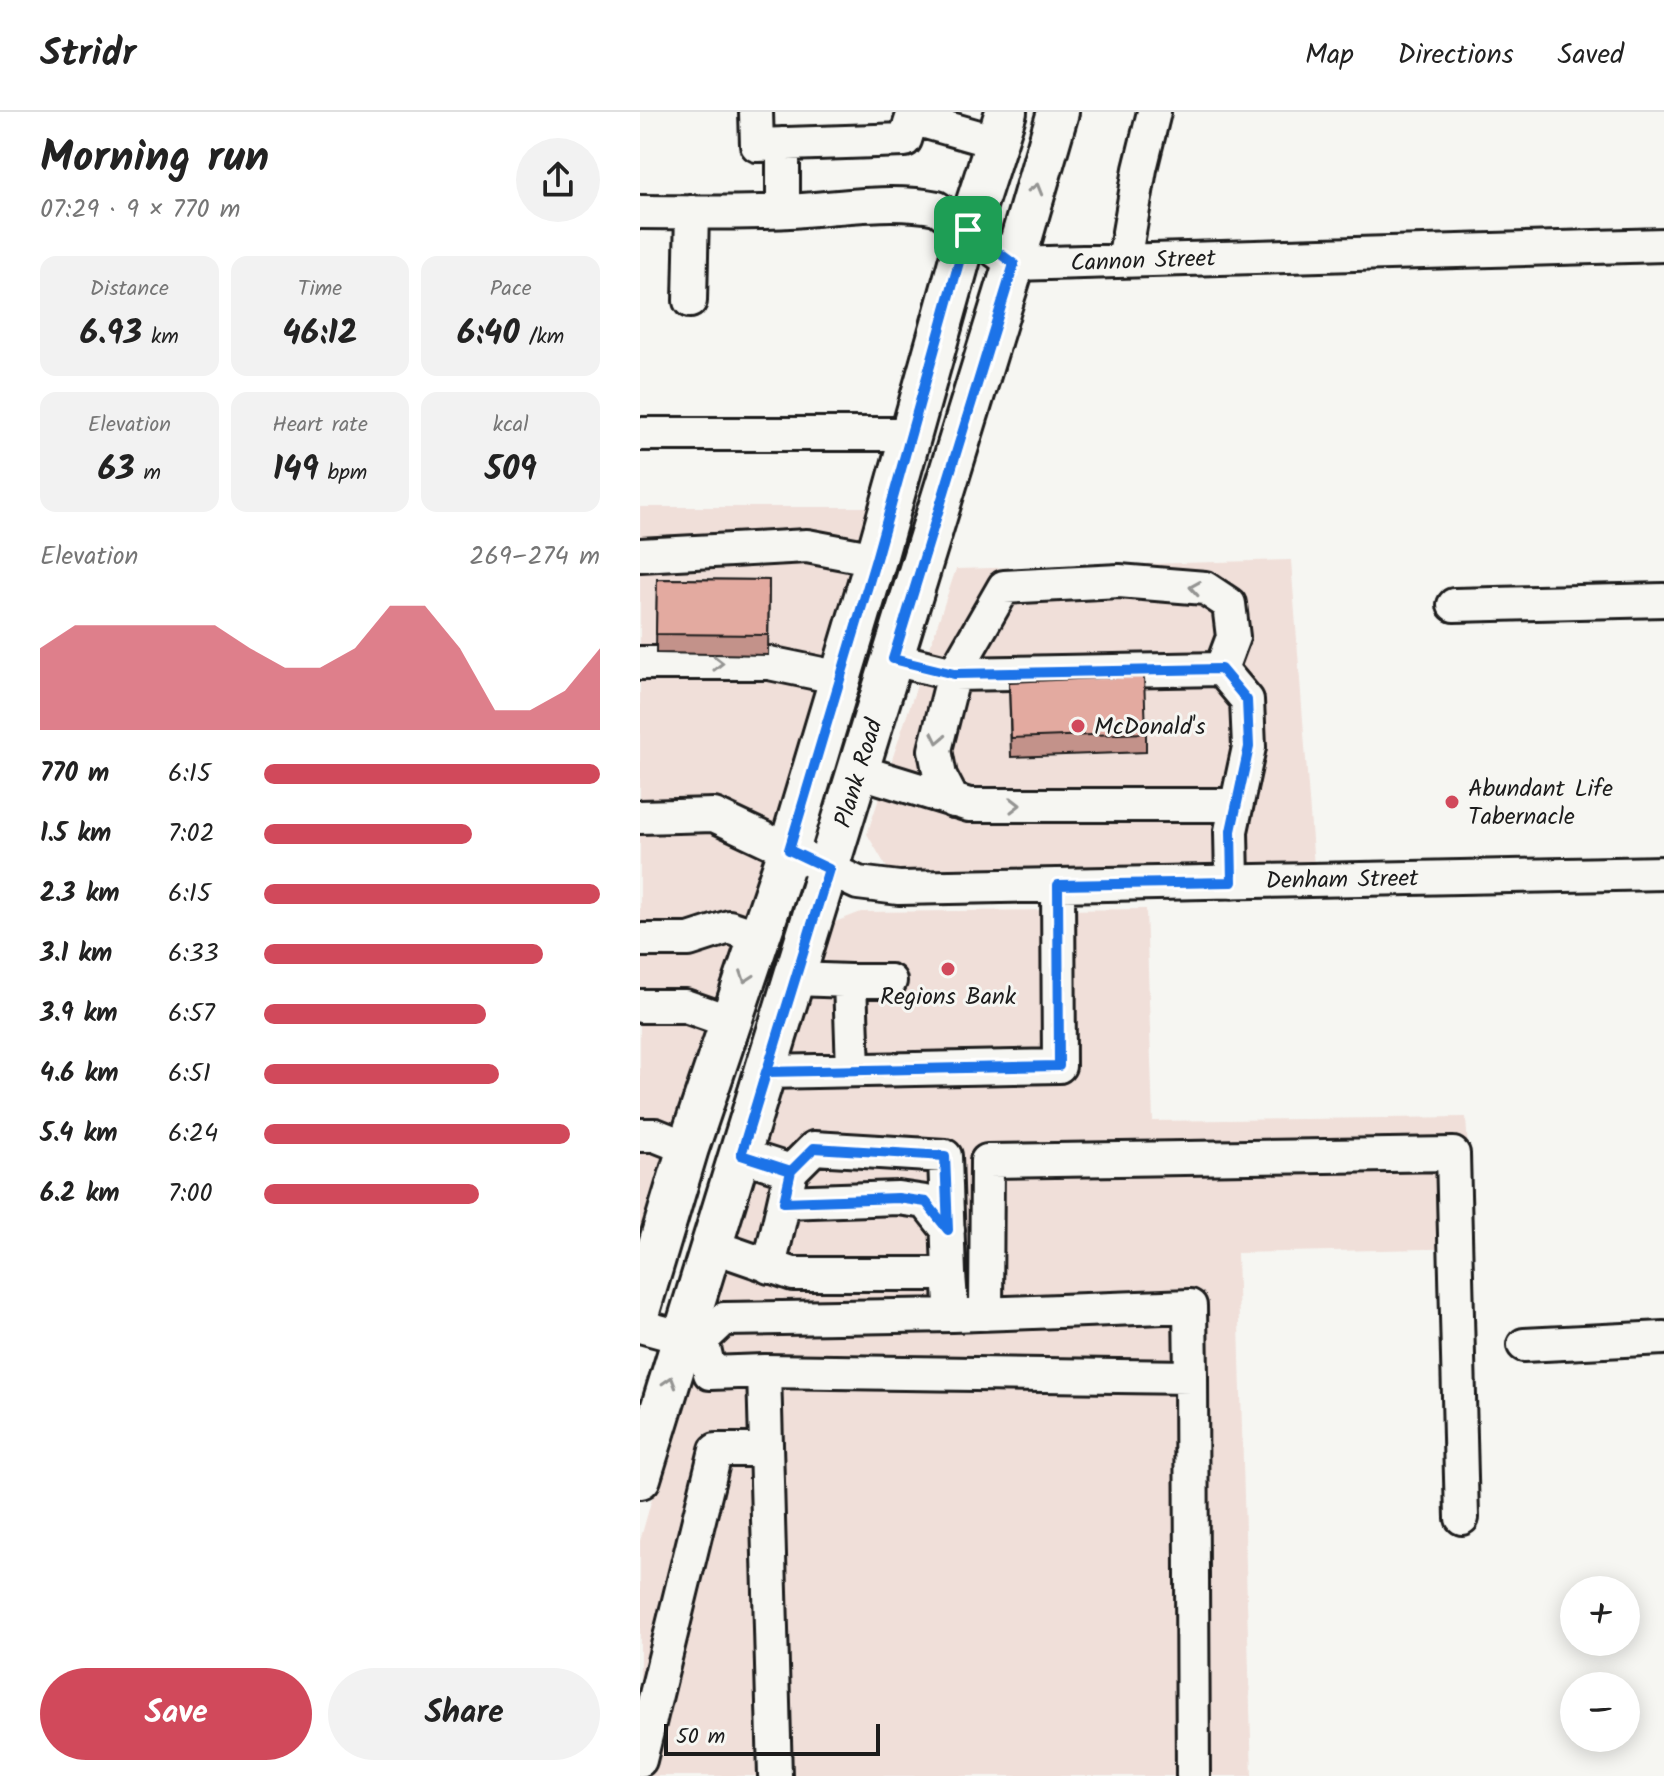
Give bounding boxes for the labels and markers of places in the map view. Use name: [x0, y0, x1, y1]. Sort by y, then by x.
pin: [934, 196, 1002, 264]
place label: McDonald's: [1094, 708, 1206, 747]
marker: McDonald's: [1069, 717, 1087, 735]
place label: Abundant Life Tabernacle: [1468, 770, 1613, 837]
marker: Abundant Life Tabernacle: [1443, 793, 1461, 811]
marker: Regions Bank: [939, 960, 957, 978]
place label: Regions Bank: [880, 978, 1017, 1017]

